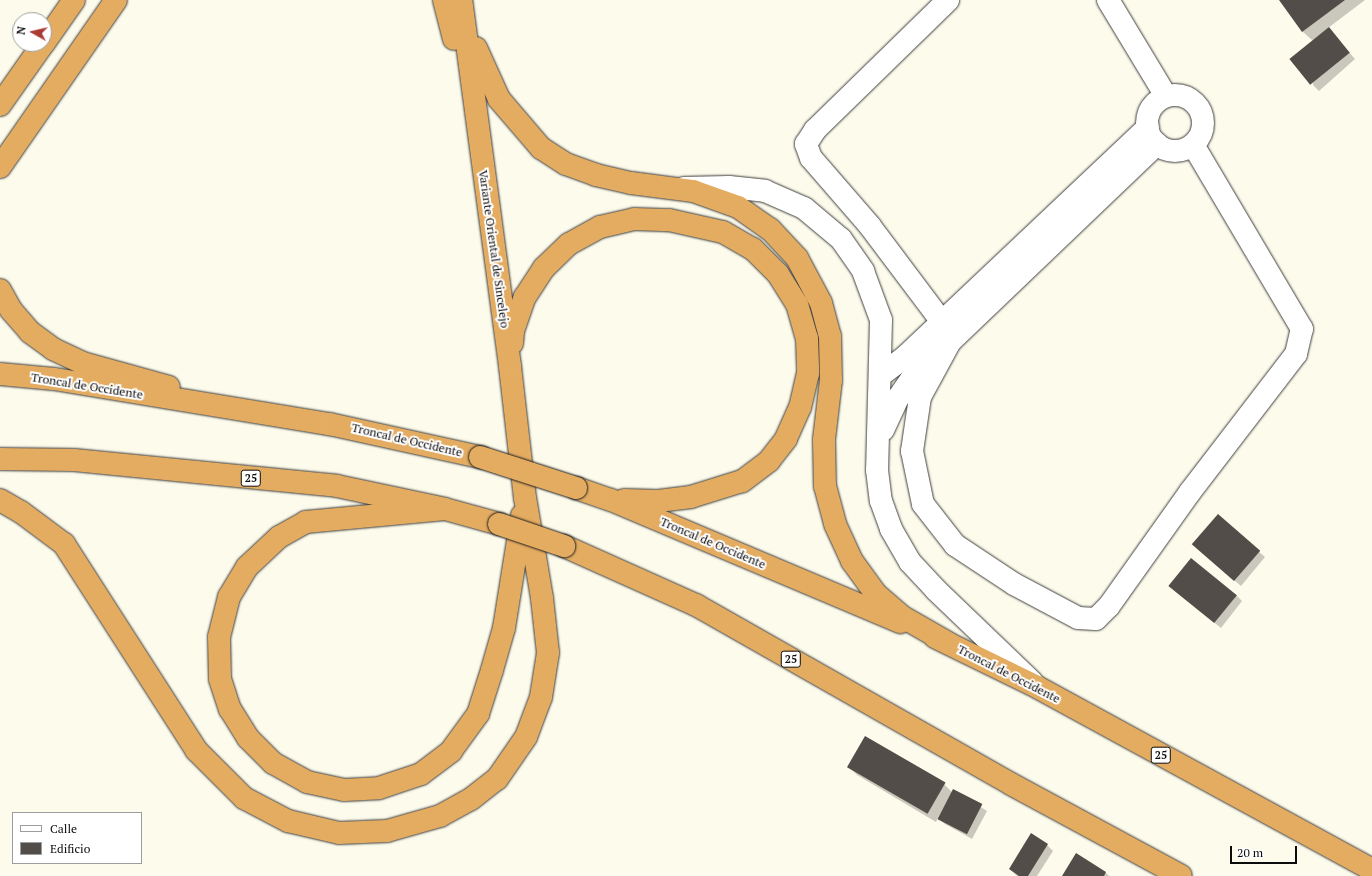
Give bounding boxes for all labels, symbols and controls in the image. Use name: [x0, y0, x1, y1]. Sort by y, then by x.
north arrow: [12, 12, 52, 52]
text: N: [14, 25, 29, 36]
street label: Variante Oriental de Sincelejo: [476, 169, 512, 329]
street label: Troncal de Occidente: [30, 370, 144, 402]
street label: Troncal de Occidente: [350, 420, 464, 460]
road number: 25: [240, 469, 262, 487]
street label: Troncal de Occidente: [658, 514, 768, 572]
street label: Troncal de Occidente: [955, 642, 1063, 706]
road number: 25: [780, 650, 802, 668]
road number: 25: [1150, 746, 1172, 764]
legend: [12, 812, 142, 864]
text: Calle: [50, 821, 77, 836]
scale bar: [1232, 838, 1299, 864]
text: Edificio: [50, 841, 90, 856]
text: 20 m: [1237, 845, 1263, 860]

